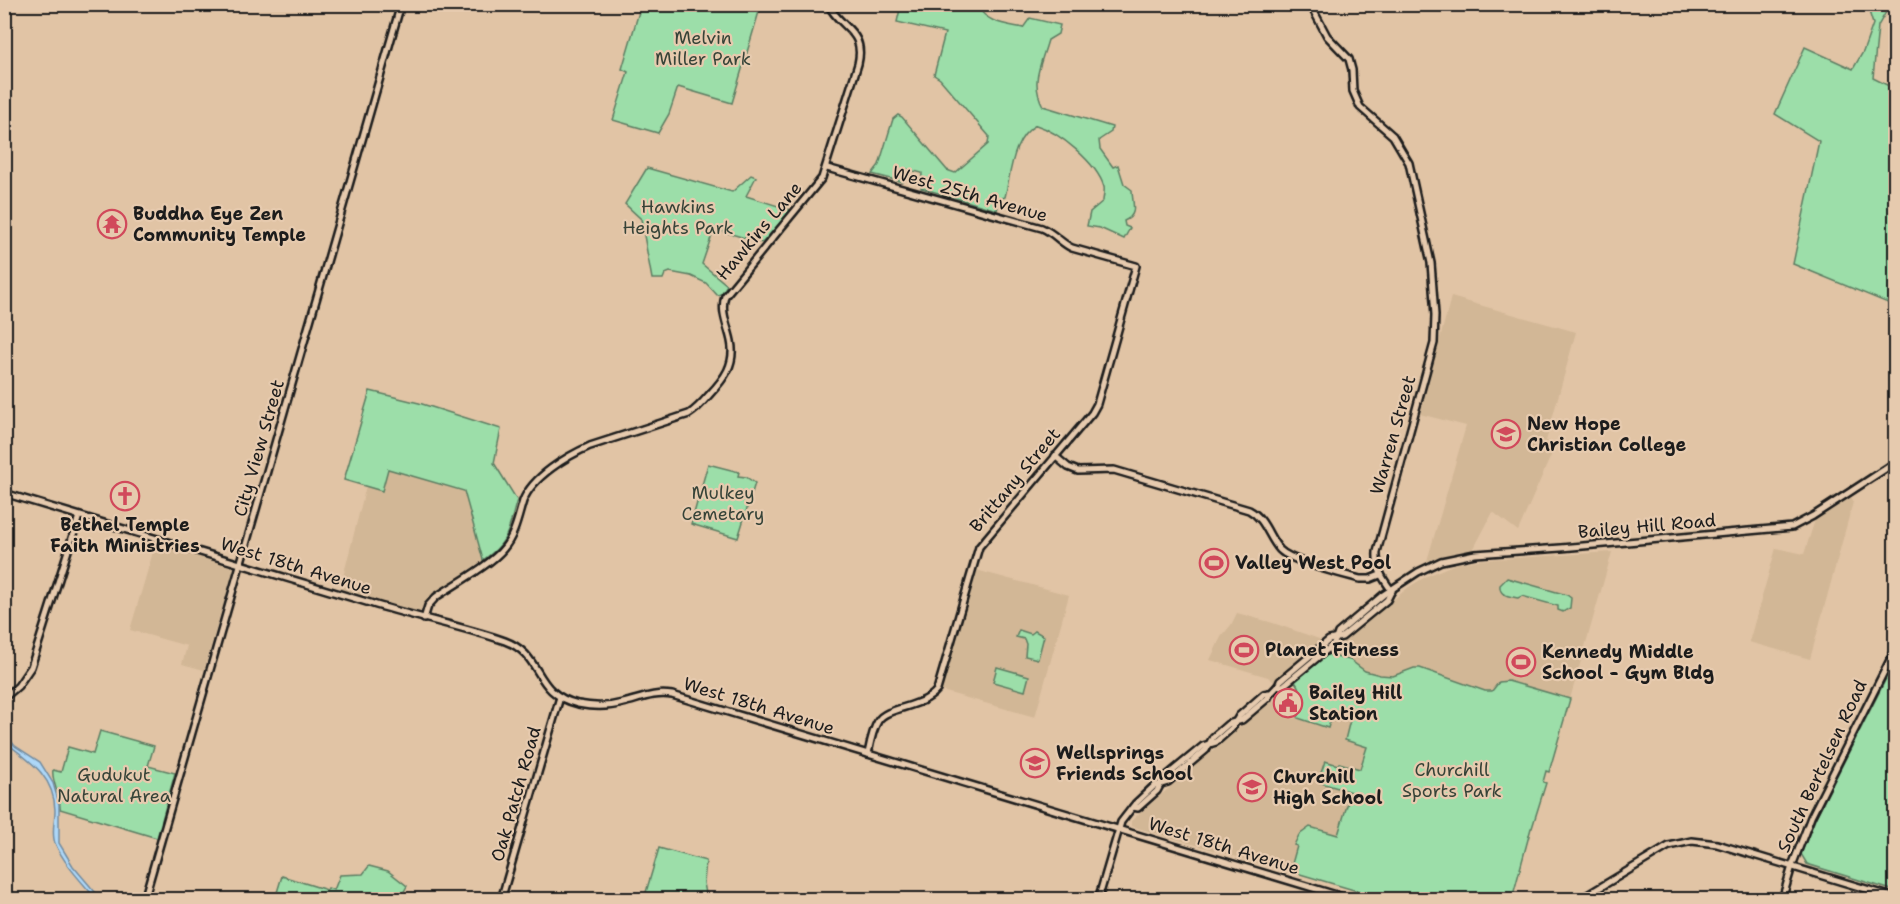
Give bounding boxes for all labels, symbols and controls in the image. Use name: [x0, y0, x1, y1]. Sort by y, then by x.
park label: Melvin Miller Park: [655, 26, 751, 71]
street label: West 25th Avenue: [889, 160, 1051, 228]
street label: Hawkins Lane: [711, 177, 807, 285]
park label: Hawkins Heights Park: [622, 195, 734, 240]
place label: Buddha Eye Zen Community Temple: [133, 202, 306, 247]
temple icon: Buddha Eye Zen Community Temple: [96, 208, 128, 240]
street label: Warren Street: [1365, 372, 1422, 497]
street label: City View Street: [228, 377, 290, 519]
place label: New Hope Christian College: [1527, 412, 1686, 457]
school or university icon: New Hope Christian College: [1490, 418, 1522, 450]
street label: Brittany Street: [964, 423, 1066, 537]
church icon: Bethel Temple Faith Ministries: [109, 480, 141, 512]
park label: Mulkey Cemetary: [682, 481, 764, 526]
street label: Bailey Hill Road: [1577, 508, 1717, 544]
place label: Bethel Temple Faith Ministries: [50, 513, 200, 558]
street label: West 18th Avenue: [217, 532, 375, 600]
sports icon: Valley West Pool: [1198, 547, 1230, 579]
place label: Valley West Pool: [1235, 551, 1391, 575]
sports icon: Planet Fitness: [1228, 634, 1260, 666]
place label: Planet Fitness: [1265, 638, 1399, 662]
place label: Kennedy Middle School - Gym Bldg: [1542, 640, 1714, 685]
sports icon: Kennedy Middle School - Gym Bldg: [1505, 646, 1537, 678]
street label: West 18th Avenue: [680, 672, 838, 740]
street label: South Bertelsen Road: [1771, 676, 1873, 856]
place label: Bailey Hill Station: [1309, 681, 1402, 726]
public building icon: Bailey Hill Station: [1272, 687, 1304, 719]
street label: Oak Patch Road: [485, 724, 547, 864]
place label: Wellsprings Friends School: [1056, 741, 1193, 786]
school or university icon: Wellsprings Friends School: [1019, 747, 1051, 779]
park label: Churchill Sports Park: [1402, 758, 1502, 803]
park label: Gudukut Natural Area: [57, 763, 171, 808]
place label: Churchill High School: [1273, 765, 1382, 810]
school or university icon: Churchill High School: [1236, 771, 1268, 803]
street label: West 18th Avenue: [1145, 812, 1303, 880]

